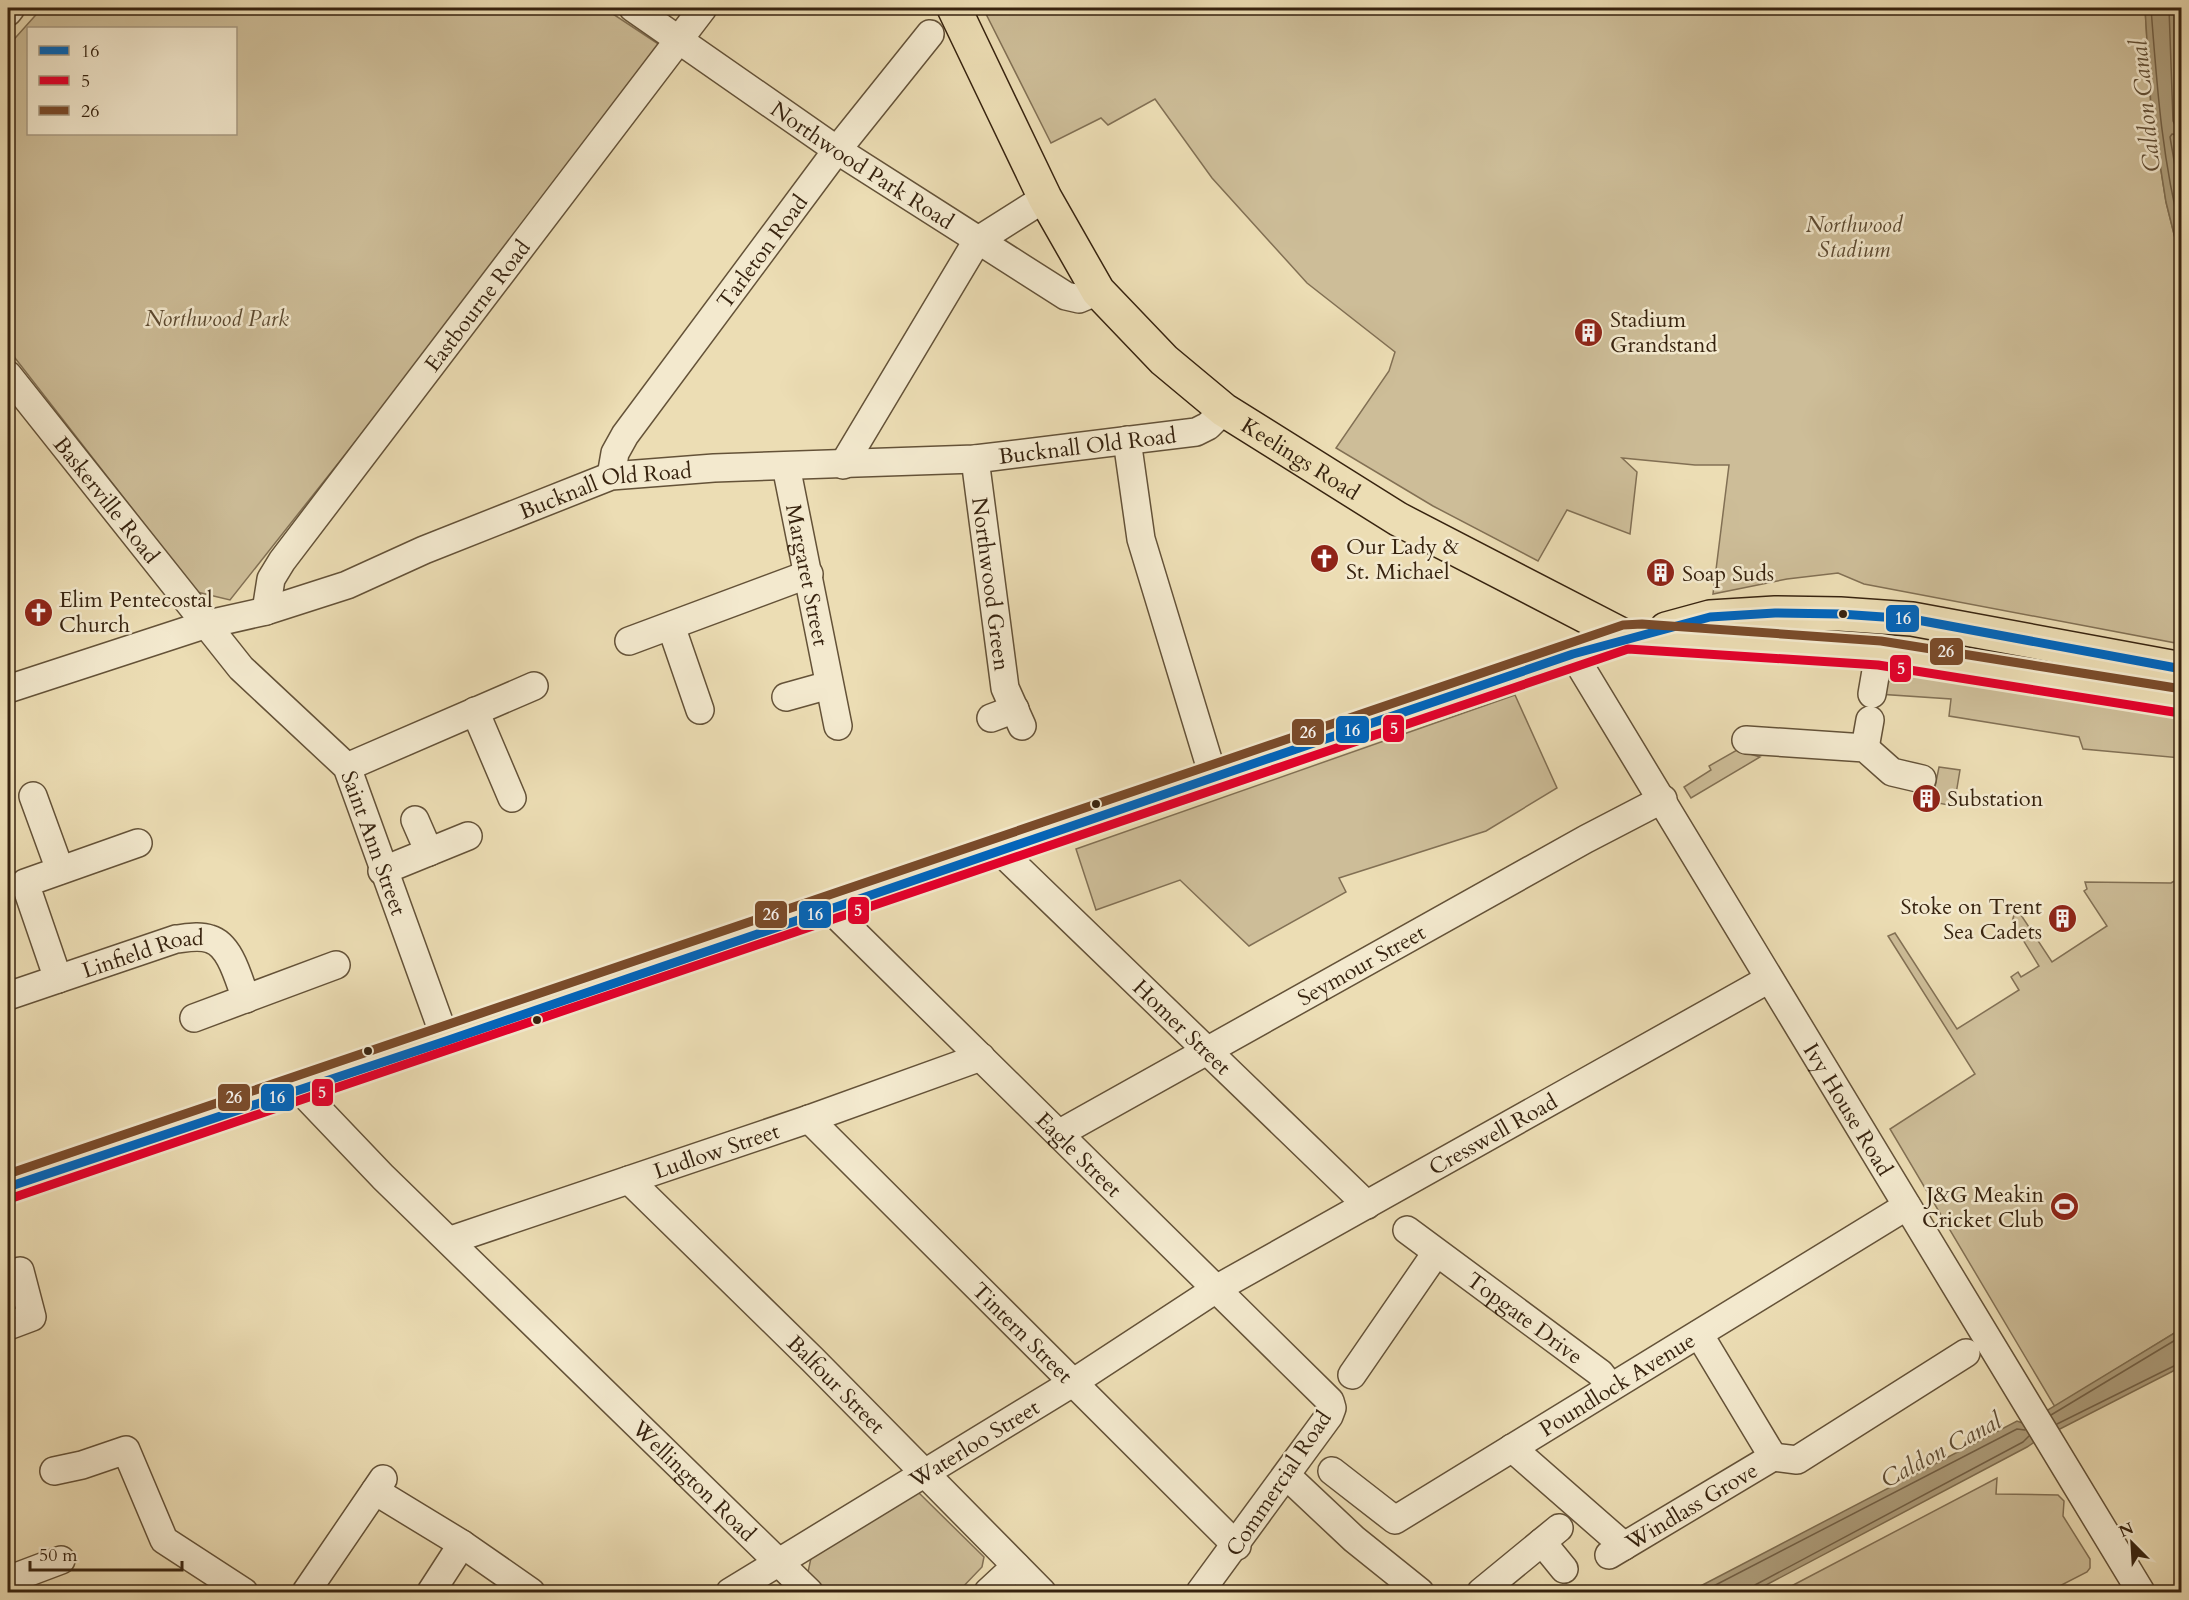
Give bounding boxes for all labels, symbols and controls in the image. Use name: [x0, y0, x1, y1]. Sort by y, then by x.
legend: [27, 27, 237, 135]
water label: Caldon Canal: [2122, 37, 2169, 174]
text: 16: [81, 39, 99, 64]
text: 5: [81, 69, 90, 94]
street label: Northwood Park Road: [764, 94, 960, 237]
text: 26: [81, 99, 99, 124]
street label: Tarleton Road: [710, 188, 815, 315]
park label: Northwood Stadium: [1806, 210, 1904, 265]
street label: Eastbourne Road: [418, 234, 538, 378]
park label: Northwood Park: [145, 304, 289, 334]
place label: Stadium Grandstand: [1610, 305, 1717, 360]
building icon: Stadium Grandstand: [1573, 316, 1605, 348]
street label: Keelings Road: [1235, 411, 1366, 508]
street label: Bucknall Old Road: [997, 421, 1178, 472]
street label: Baskerville Road: [46, 430, 166, 570]
street label: Bucknall Old Road: [515, 456, 693, 527]
street label: Northwood Green: [964, 495, 1017, 673]
street label: Margaret Street: [778, 501, 836, 649]
place label: Our Lady & St. Michael: [1346, 532, 1460, 587]
church icon: Our Lady & St. Michael: [1309, 543, 1341, 575]
building icon: Soap Suds: [1645, 557, 1677, 589]
place label: Soap Suds: [1682, 559, 1774, 589]
place label: Elim Pentecostal Church: [59, 585, 213, 640]
church icon: Elim Pentecostal Church: [22, 596, 54, 628]
line badge: 16: [1885, 604, 1920, 633]
unlabelled marker: [1837, 608, 1849, 620]
text: 16: [1895, 608, 1911, 630]
line badge: 26: [1929, 637, 1964, 666]
text: 26: [1938, 641, 1954, 663]
line badge: 5: [1889, 654, 1912, 683]
text: 5: [1897, 658, 1905, 680]
line badge: 5: [1382, 714, 1405, 743]
line badge: 16: [1335, 715, 1370, 744]
line badge: 26: [1291, 718, 1325, 746]
text: 5: [1390, 718, 1398, 740]
text: 16: [1344, 720, 1360, 742]
text: 26: [1300, 722, 1316, 744]
street label: Saint Ann Street: [334, 767, 413, 920]
building icon: Substation: [1910, 782, 1942, 814]
place label: Substation: [1947, 784, 2044, 814]
unlabelled marker: [1090, 798, 1102, 810]
place label: Stoke on Trent Sea Cadets: [1901, 892, 2042, 947]
line badge: 5: [847, 896, 870, 925]
line badge: 26: [754, 900, 788, 929]
line badge: 16: [798, 900, 832, 929]
text: 5: [854, 900, 862, 922]
building icon: Stoke on Trent Sea Cadets: [2047, 903, 2079, 935]
text: 26: [763, 904, 779, 926]
text: 16: [807, 904, 823, 926]
street label: Seymour Street: [1292, 918, 1431, 1013]
street label: Linfield Road: [78, 923, 204, 986]
street label: Homer Street: [1126, 973, 1237, 1082]
unlabelled marker: [531, 1014, 543, 1026]
street label: Ivy House Road: [1796, 1038, 1900, 1182]
unlabelled marker: [362, 1045, 374, 1057]
line badge: 5: [311, 1078, 334, 1107]
text: 5: [318, 1082, 326, 1104]
line badge: 26: [217, 1083, 251, 1112]
line badge: 16: [260, 1083, 295, 1112]
text: 26: [226, 1087, 242, 1109]
text: 16: [269, 1087, 285, 1109]
street label: Cresswell Road: [1424, 1087, 1563, 1183]
street label: Eagle Street: [1029, 1106, 1128, 1204]
street label: Ludlow Street: [650, 1116, 784, 1187]
place label: J&G Meakin Cricket Club: [1922, 1180, 2044, 1235]
sports icon: J&G Meakin Cricket Club: [2049, 1191, 2081, 1223]
street label: Topgate Drive: [1460, 1265, 1589, 1371]
street label: Tintern Street: [965, 1276, 1079, 1390]
street label: Poundlock Avenue: [1534, 1326, 1701, 1444]
street label: Balfour Street: [780, 1329, 891, 1441]
street label: Waterloo Street: [903, 1393, 1045, 1495]
water label: Caldon Canal: [1875, 1404, 2009, 1496]
street label: Commercial Road: [1219, 1405, 1339, 1562]
street label: Wellington Road: [624, 1413, 763, 1549]
street label: Windlass Grove: [1619, 1456, 1764, 1558]
north arrow: [2102, 1513, 2162, 1573]
text: N: [2115, 1517, 2137, 1543]
scale bar: [30, 1534, 182, 1572]
text: 50 m: [39, 1543, 78, 1568]

